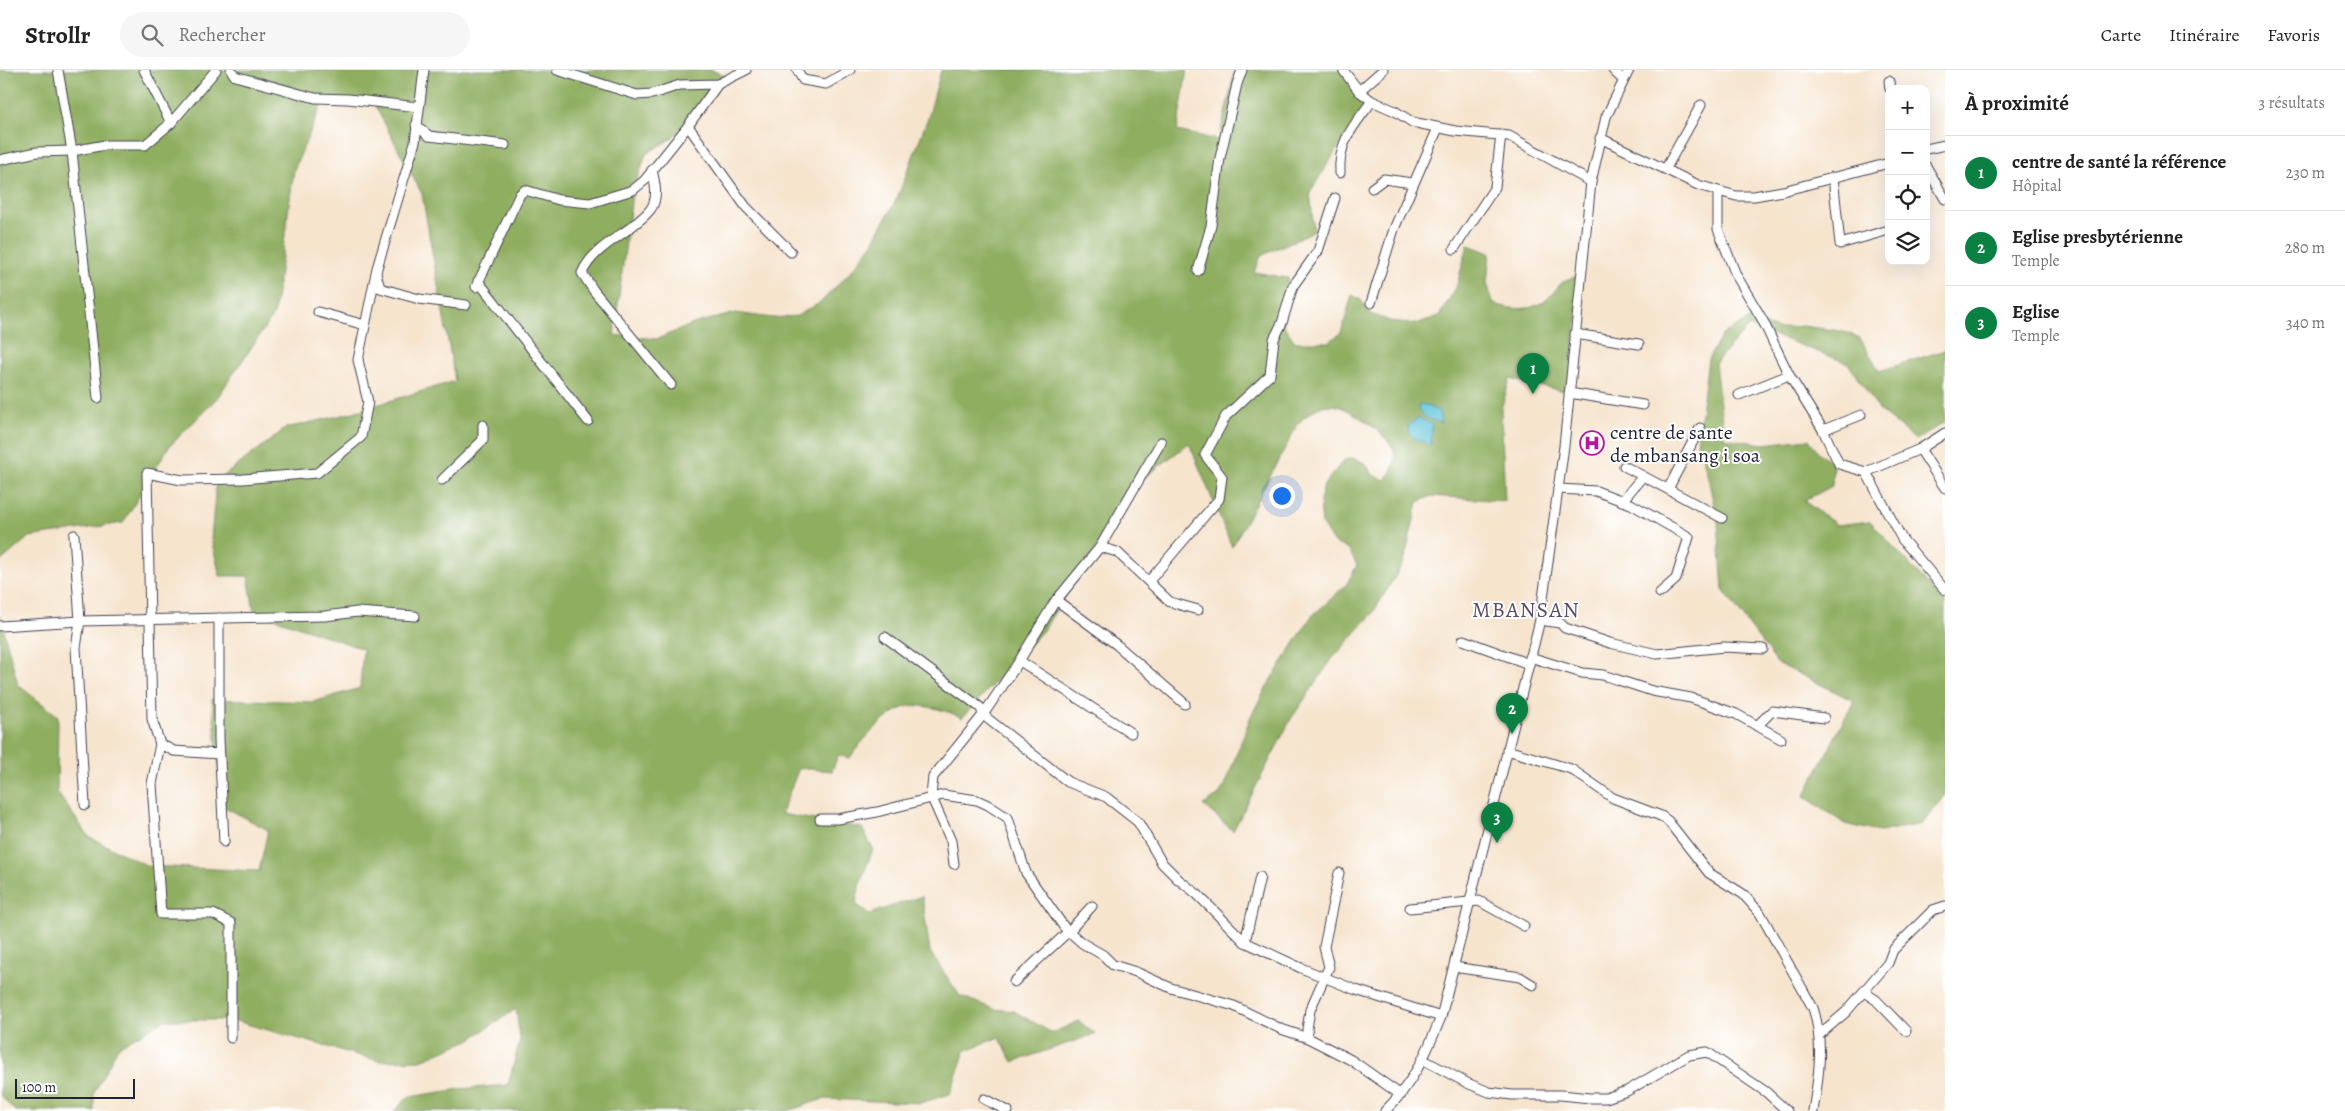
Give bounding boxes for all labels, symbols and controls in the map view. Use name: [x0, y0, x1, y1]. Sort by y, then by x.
search box: [120, 12, 470, 57]
text: Strollr: [25, 19, 90, 51]
icon: search: [138, 21, 166, 49]
text: Rechercher: [178, 22, 266, 48]
text: Carte: [2101, 23, 2141, 47]
text: Itinéraire: [2169, 23, 2240, 47]
text: Favoris: [2268, 23, 2320, 47]
map controls: [1885, 85, 1930, 265]
button: +: [1885, 85, 1930, 130]
text: À proximité: [1965, 89, 2069, 117]
text: 3 résultats: [2259, 92, 2325, 114]
button: −: [1885, 130, 1930, 175]
text: centre de santé la référence: [2012, 149, 2226, 175]
text: 1: [1978, 162, 1984, 184]
text: 230 m: [2286, 162, 2325, 184]
button: locate: [1885, 175, 1930, 220]
text: Hôpital: [2012, 175, 2061, 197]
button: layers: [1885, 220, 1930, 265]
text: Eglise presbytérienne: [2012, 224, 2183, 250]
text: 2: [1977, 237, 1985, 259]
text: 280 m: [2285, 237, 2325, 259]
text: Temple: [2012, 250, 2060, 272]
text: Eglise: [2012, 299, 2060, 325]
text: 3: [1978, 312, 1984, 334]
text: 340 m: [2286, 312, 2325, 334]
text: Temple: [2012, 325, 2060, 347]
pin: 1: [1517, 353, 1549, 394]
place label: centre de sante de mbansang i soa: [1610, 419, 1761, 469]
hospital icon: centre de sante de mbansang i soa: [1579, 430, 1605, 456]
your location: [1269, 483, 1295, 509]
district label: MBANSAN: [1472, 595, 1580, 625]
pin: 2: [1496, 693, 1528, 734]
pin: 3: [1481, 802, 1513, 843]
scale bar: [15, 1076, 135, 1099]
text: 100 m: [22, 1078, 56, 1097]

